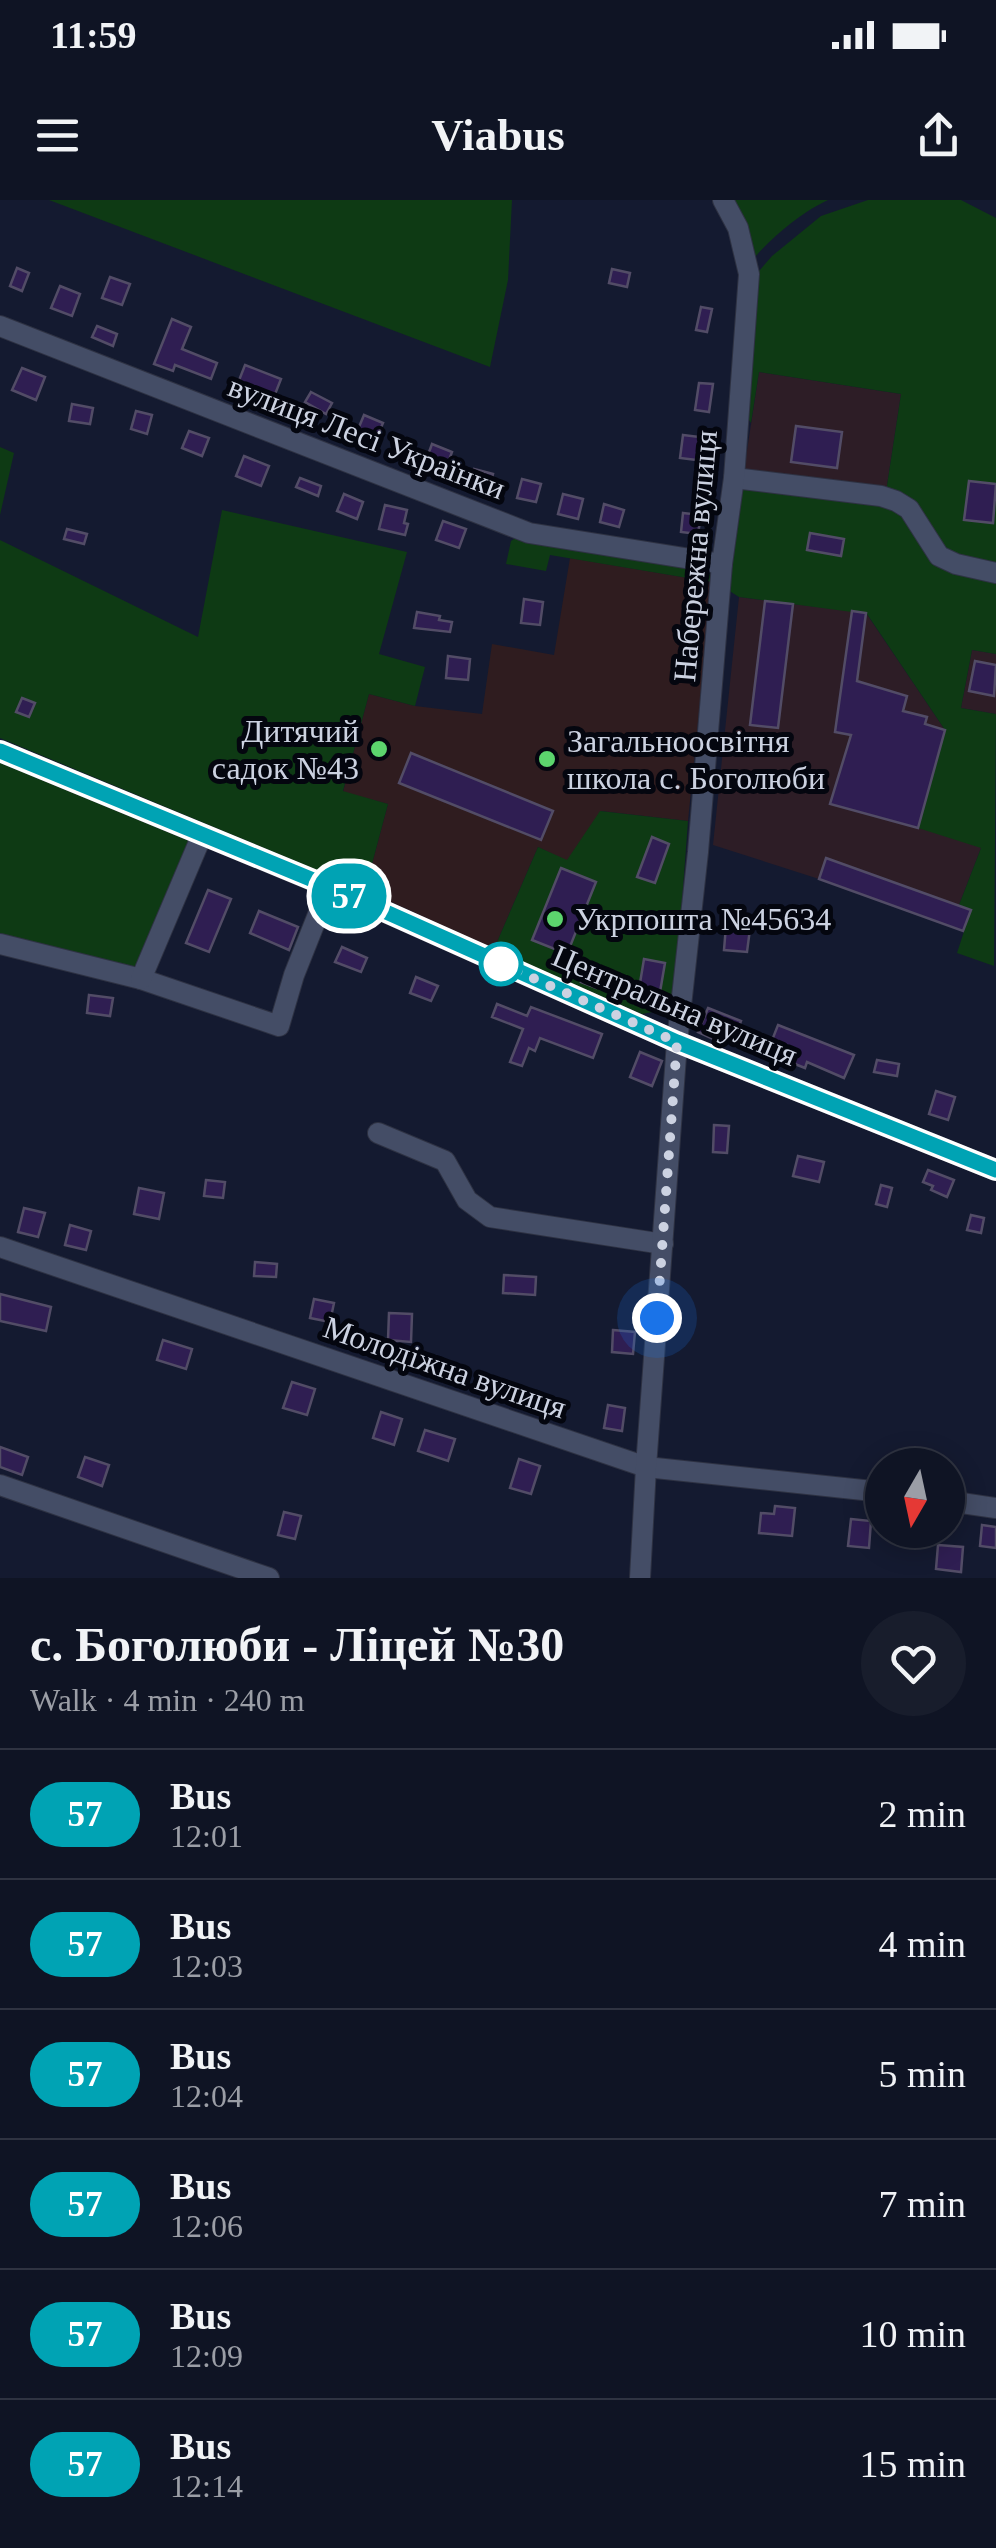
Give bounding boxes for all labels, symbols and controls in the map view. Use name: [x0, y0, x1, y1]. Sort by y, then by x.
text: 11:59: [50, 14, 137, 56]
icon: menu: [30, 108, 85, 163]
icon: share: [911, 108, 966, 163]
text: Viabus: [431, 110, 565, 160]
street label: вулиця Лесі Українки: [224, 368, 510, 506]
street label: Набережна вулиця: [666, 428, 724, 683]
place label: Дитячий садок №43: [212, 713, 359, 786]
place label: Загальноосвітня школа с. Боголюби: [567, 723, 825, 796]
marker: Дитячий садок №43: [368, 738, 390, 760]
marker: Загальноосвітня школа с. Боголюби: [536, 748, 558, 770]
line badge: 57: [304, 864, 394, 928]
text: 57: [332, 877, 367, 916]
place label: Укрпошта №45634: [575, 901, 831, 937]
marker: Укрпошта №45634: [544, 908, 566, 930]
street label: Центральна вулиця: [547, 937, 803, 1073]
unlabelled marker: [480, 943, 522, 985]
your location: [632, 1293, 682, 1343]
street label: Молодіжна вулиця: [319, 1309, 571, 1426]
north arrow: [865, 1448, 965, 1548]
map controls: [865, 1448, 965, 1548]
button: heart: [861, 1611, 966, 1716]
text: с. Боголюби - Ліцей №30: [30, 1618, 564, 1671]
text: Walk · 4 min · 240 m: [30, 1682, 305, 1718]
text: Bus: [170, 1775, 231, 1817]
text: 2 min: [878, 1793, 966, 1835]
text: 57: [68, 1795, 103, 1834]
text: 12:01: [170, 1818, 243, 1854]
text: Bus: [170, 1905, 231, 1947]
text: 4 min: [878, 1923, 966, 1965]
text: 57: [68, 1925, 103, 1964]
text: 12:03: [170, 1948, 243, 1984]
text: Bus: [170, 2035, 231, 2077]
text: 5 min: [878, 2053, 966, 2095]
text: 57: [68, 2055, 103, 2094]
text: 12:04: [170, 2078, 243, 2114]
text: Bus: [170, 2165, 231, 2207]
text: 7 min: [878, 2183, 966, 2225]
text: 57: [68, 2185, 103, 2224]
text: 12:06: [170, 2208, 243, 2244]
text: Bus: [170, 2295, 231, 2337]
text: 10 min: [859, 2313, 966, 2355]
text: 57: [68, 2315, 103, 2354]
text: 12:09: [170, 2338, 243, 2374]
text: Bus: [170, 2425, 231, 2467]
text: 15 min: [859, 2443, 966, 2485]
text: 57: [68, 2445, 103, 2484]
text: 12:14: [170, 2468, 243, 2504]

